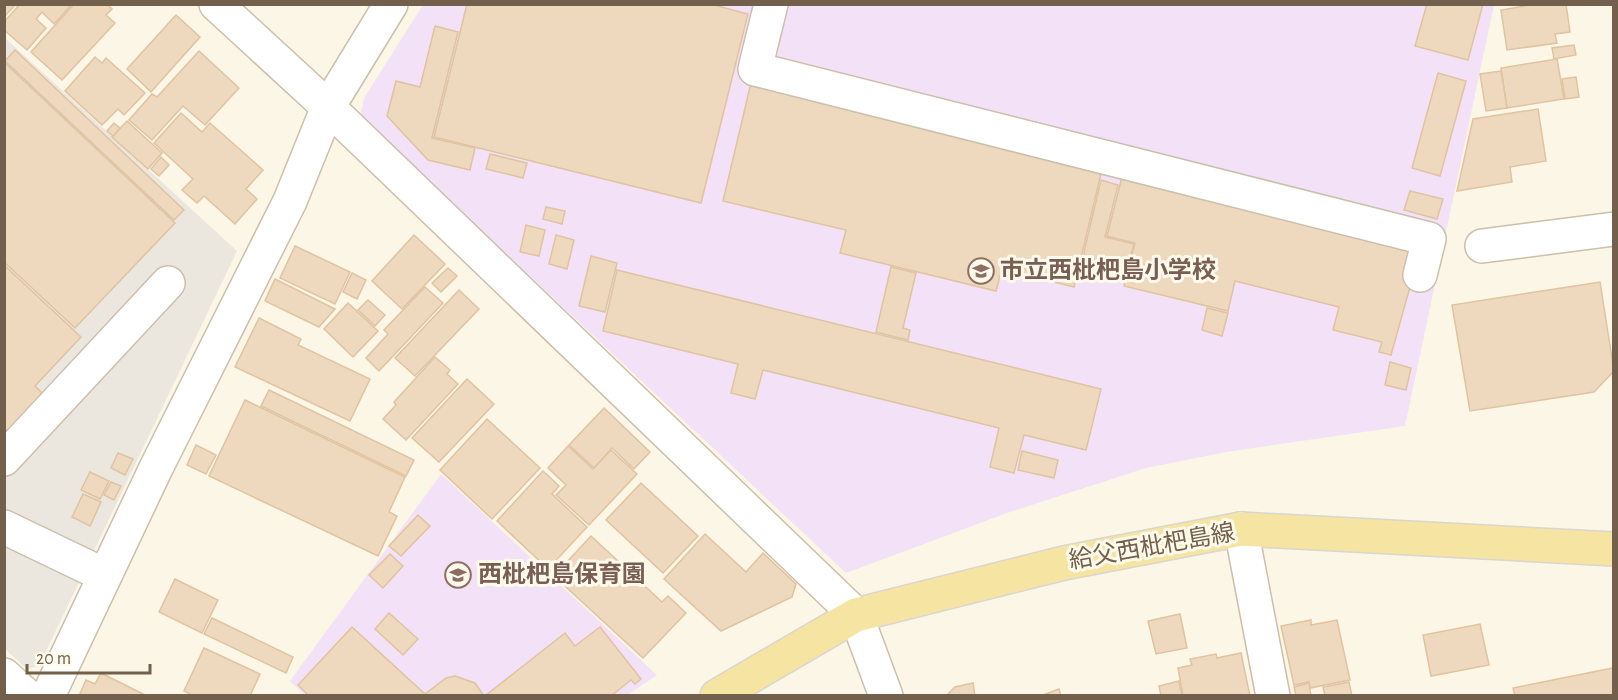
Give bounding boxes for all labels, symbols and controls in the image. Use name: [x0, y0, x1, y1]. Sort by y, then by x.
school or university icon: 市立西枇杷島小学校: [966, 256, 996, 286]
place label: 市立西枇杷島小学校: [1000, 257, 1216, 283]
street label: 給父西枇杷島線: [1067, 519, 1237, 573]
school or university icon: 西枇杷島保育園: [443, 560, 473, 590]
place label: 西枇杷島保育園: [478, 561, 646, 587]
scale bar: [27, 637, 150, 675]
text: 20 m: [36, 650, 71, 668]

